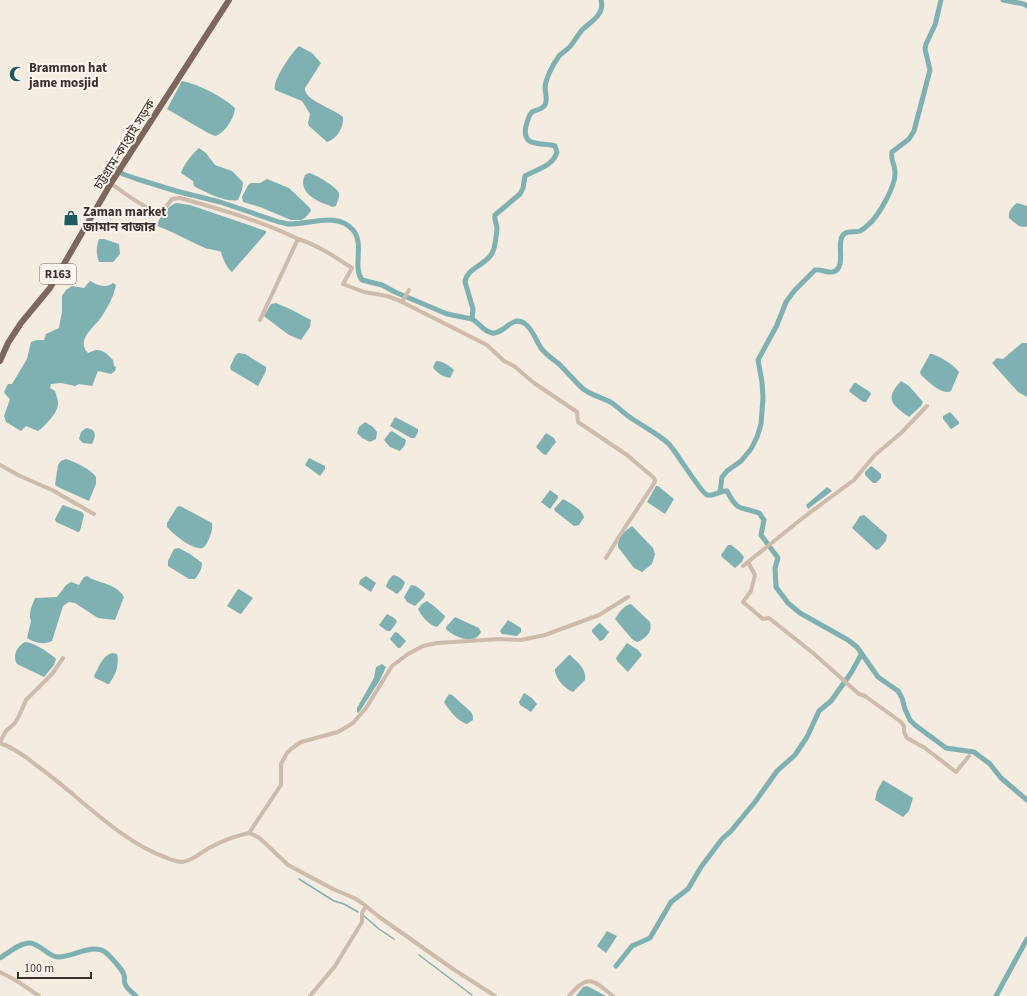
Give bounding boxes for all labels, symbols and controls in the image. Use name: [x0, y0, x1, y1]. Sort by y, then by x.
place label: Brammon hat jame mosjid: [28, 59, 107, 92]
mosque icon: Brammon hat jame mosjid: [8, 65, 26, 83]
street label: চট্টগ্রাম-কাপ্তাই সড়ক: [89, 95, 160, 194]
place label: Zaman market জামান বাজার: [82, 203, 166, 236]
shop icon: Zaman market জামান বাজার: [62, 209, 80, 227]
road number: R163: [40, 264, 76, 284]
scale bar: [18, 954, 91, 980]
text: 100 m: [24, 960, 54, 977]

